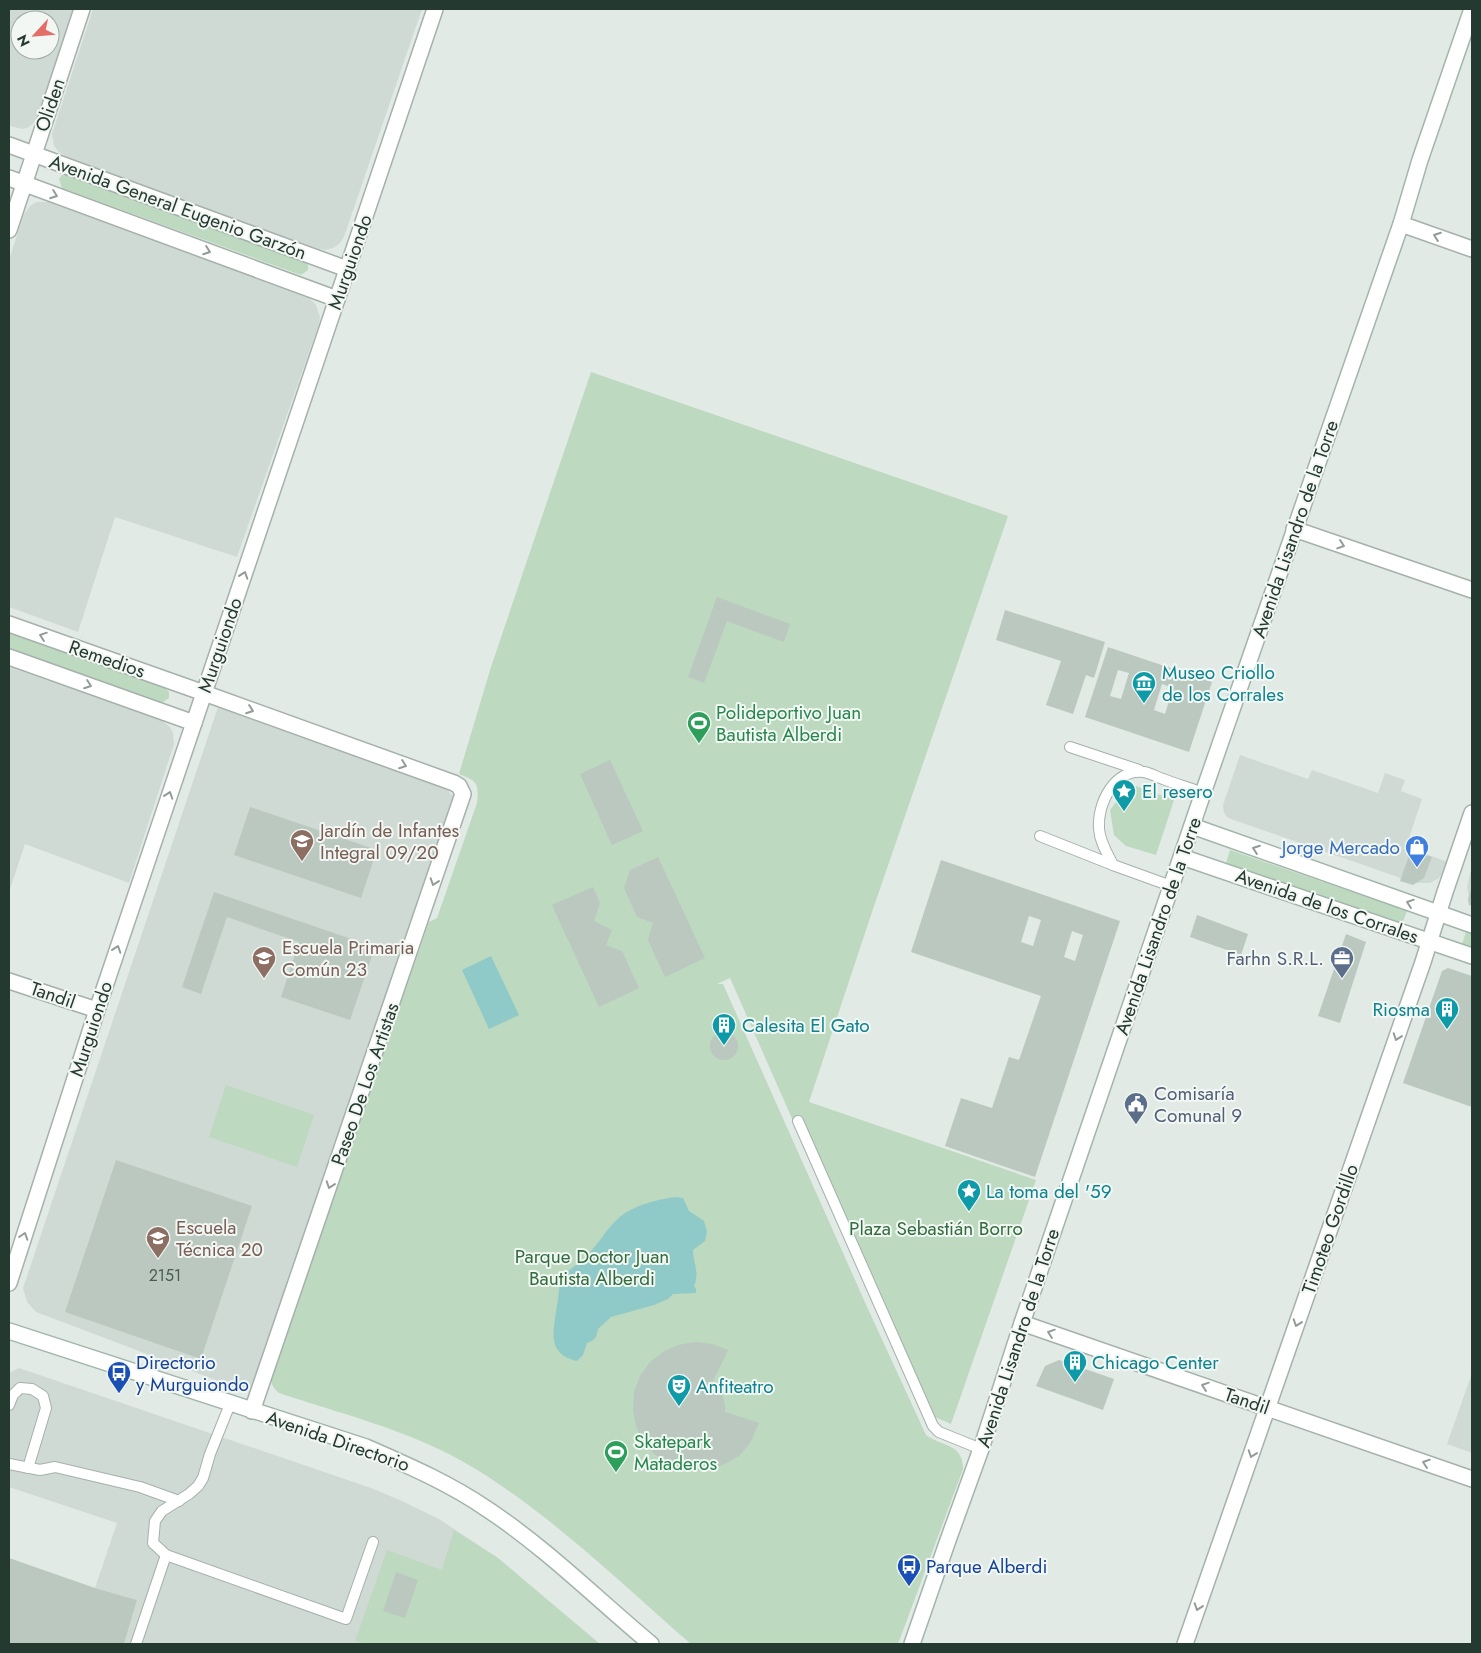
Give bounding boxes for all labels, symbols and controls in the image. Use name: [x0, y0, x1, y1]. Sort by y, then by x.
north arrow: [10, 10, 60, 60]
text: N: [12, 31, 35, 50]
street label: Oliden: [28, 75, 72, 135]
street label: Avenida General Eugenio Garzón: [46, 148, 310, 266]
one-way arrow: [50, 189, 58, 199]
street label: Murguiondo: [321, 211, 379, 313]
one-way arrow: [1433, 232, 1442, 242]
one-way arrow: [202, 245, 211, 255]
street label: Avenida Lisandro de la Torre: [1245, 416, 1345, 642]
one-way arrow: [1336, 539, 1344, 549]
one-way arrow: [238, 571, 248, 579]
street label: Murguiondo: [191, 594, 249, 696]
one-way arrow: [39, 632, 48, 642]
street label: Remedios: [65, 633, 149, 685]
place label: Museo Criollo de los Corrales: [1162, 659, 1284, 708]
museum icon: Museo Criollo de los Corrales: [1131, 670, 1157, 704]
one-way arrow: [83, 679, 91, 689]
place label: Polideportivo Juan Bautista Alberdi: [716, 699, 861, 748]
one-way arrow: [245, 704, 254, 714]
sports icon: Polideportivo Juan Bautista Alberdi: [686, 710, 712, 744]
one-way arrow: [398, 759, 407, 769]
place icon: El resero: [1111, 778, 1137, 812]
place label: El resero: [1142, 778, 1213, 805]
one-way arrow: [164, 791, 174, 800]
street label: Avenida Lisandro de la Torre: [1108, 813, 1208, 1039]
place label: Jardín de Infantes Integral 09/20: [317, 817, 459, 866]
school or university icon: Jardín de Infantes Integral 09/20: [289, 828, 315, 862]
place label: Jorge Mercado: [1279, 834, 1400, 861]
shop icon: Jorge Mercado: [1404, 834, 1430, 868]
one-way arrow: [1253, 845, 1261, 855]
street label: Avenida de los Corrales: [1232, 862, 1422, 950]
one-way arrow: [430, 878, 440, 886]
one-way arrow: [1406, 899, 1414, 909]
place label: Escuela Primaria Común 23: [282, 934, 414, 983]
one-way arrow: [112, 945, 122, 953]
school or university icon: Escuela Primaria Común 23: [251, 945, 277, 979]
place label: Farhn S.R.L.: [1226, 945, 1324, 972]
office icon: Farhn S.R.L.: [1329, 945, 1355, 979]
street label: Tandil: [27, 975, 79, 1015]
street label: Murguiondo: [63, 978, 119, 1080]
place label: Riosma: [1372, 996, 1430, 1023]
building icon: Riosma: [1434, 996, 1460, 1030]
street label: Paseo De Los Artistas: [324, 999, 406, 1169]
building icon: Calesita El Gato: [711, 1012, 737, 1046]
place label: Calesita El Gato: [742, 1012, 870, 1039]
one-way arrow: [1393, 1032, 1403, 1041]
place label: Comisaría Comunal 9: [1154, 1080, 1242, 1129]
public building icon: Comisaría Comunal 9: [1123, 1091, 1149, 1125]
street label: Timoteo Gordillo: [1295, 1160, 1365, 1298]
place icon: La toma del '59: [956, 1178, 982, 1212]
place label: La toma del '59: [986, 1178, 1112, 1205]
one-way arrow: [326, 1180, 336, 1189]
place label: Escuela Técnica 20: [176, 1214, 263, 1263]
park label: Plaza Sebastián Borro: [849, 1215, 1023, 1242]
school or university icon: Escuela Técnica 20: [145, 1225, 171, 1259]
street label: Avenida Lisandro de la Torre: [970, 1225, 1066, 1451]
one-way arrow: [18, 1233, 28, 1241]
park label: Parque Doctor Juan Bautista Alberdi: [515, 1243, 669, 1292]
house number: 2151: [149, 1264, 181, 1287]
one-way arrow: [1293, 1318, 1303, 1327]
one-way arrow: [1048, 1329, 1056, 1339]
place label: Directorio y Murguiondo: [136, 1349, 249, 1398]
building icon: Chicago Center: [1062, 1349, 1088, 1383]
place label: Chicago Center: [1092, 1349, 1219, 1376]
bus stop icon: Directorio y Murguiondo: [106, 1360, 132, 1394]
theatre icon: Anfiteatro: [666, 1373, 692, 1407]
place label: Anfiteatro: [696, 1373, 774, 1400]
street label: Tandil: [1221, 1381, 1273, 1421]
one-way arrow: [1201, 1382, 1210, 1392]
street label: Avenida Directorio: [263, 1404, 413, 1478]
place label: Skatepark Mataderos: [634, 1428, 717, 1477]
sports icon: Skatepark Mataderos: [603, 1439, 629, 1473]
one-way arrow: [1247, 1449, 1257, 1457]
one-way arrow: [1422, 1459, 1431, 1469]
bus stop icon: Parque Alberdi: [896, 1553, 922, 1587]
place label: Parque Alberdi: [926, 1553, 1047, 1580]
one-way arrow: [1194, 1602, 1204, 1611]

